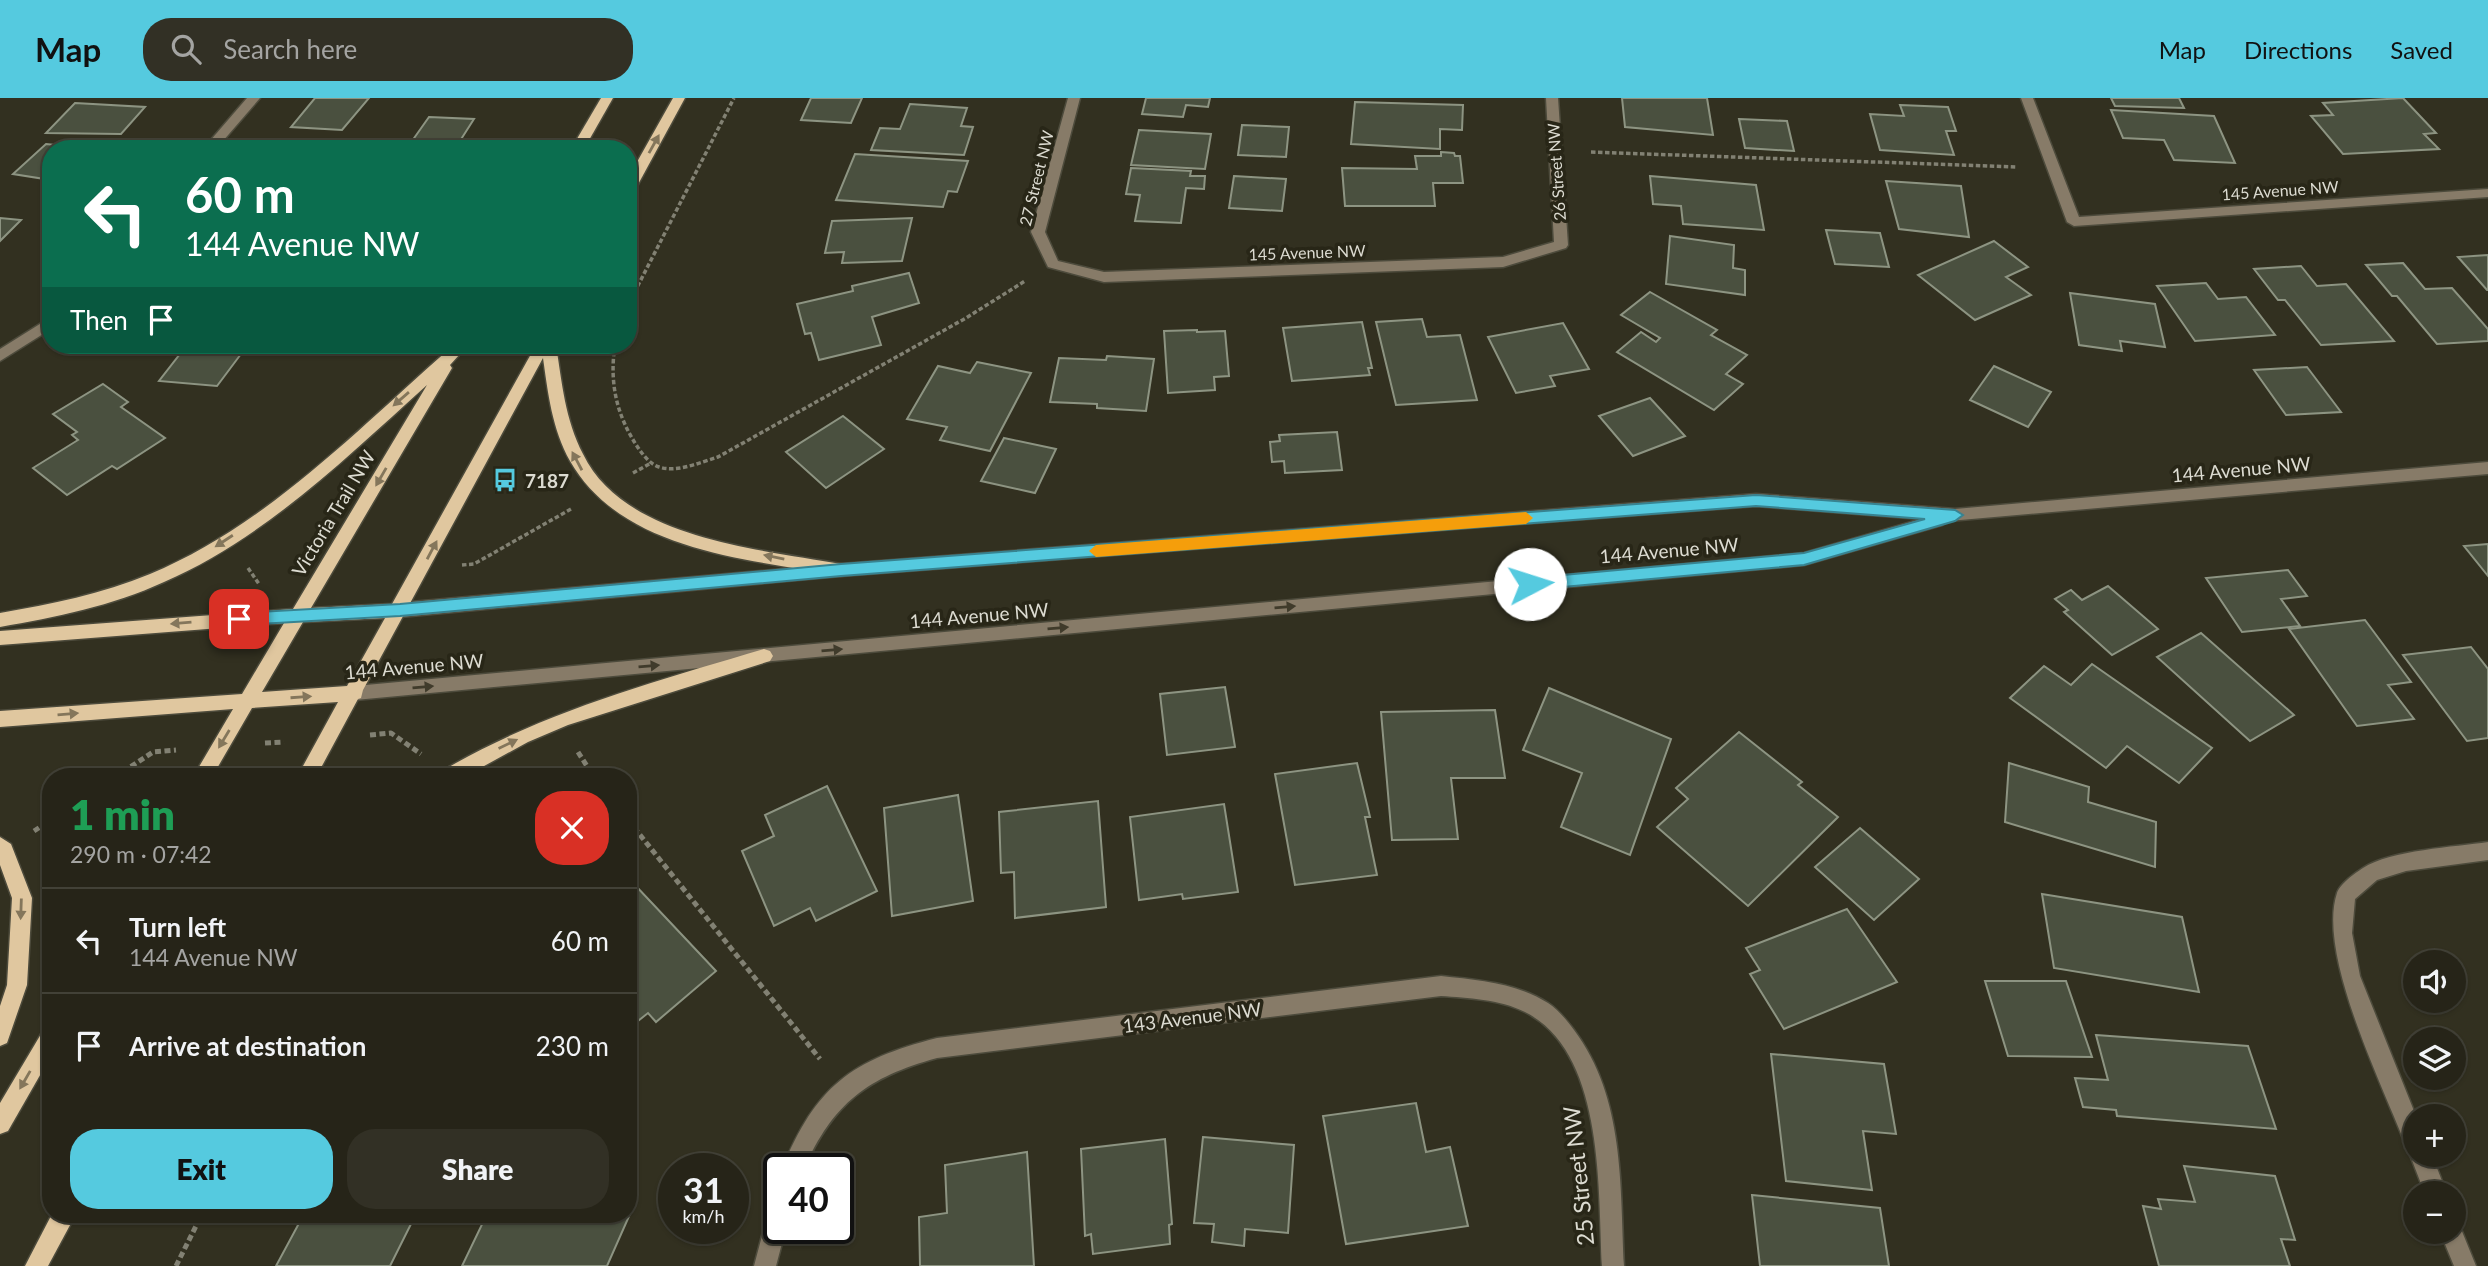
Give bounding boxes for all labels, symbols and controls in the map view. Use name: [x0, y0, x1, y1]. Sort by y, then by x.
search box: [143, 18, 633, 81]
text: Map: [35, 29, 101, 69]
icon: search: [167, 30, 205, 68]
text: Search here: [223, 33, 357, 65]
text: Map: [2159, 35, 2206, 64]
text: Directions: [2244, 35, 2352, 64]
text: Saved: [2390, 35, 2453, 64]
street label: 26 Street NW: [1543, 122, 1569, 221]
street label: 27 Street NW: [1015, 128, 1057, 228]
one-way arrow: [648, 134, 660, 154]
text: 60 m: [185, 165, 295, 223]
icon: left: [70, 168, 161, 259]
street label: 145 Avenue NW: [2221, 176, 2340, 204]
text: 144 Avenue NW: [185, 224, 420, 263]
street label: 145 Avenue NW: [1248, 240, 1366, 264]
icon: arrive: [142, 301, 180, 339]
text: Then: [70, 304, 128, 336]
one-way arrow: [392, 391, 410, 407]
street label: Victoria Trail NW: [286, 446, 380, 580]
one-way arrow: [572, 451, 583, 471]
street label: 144 Avenue NW: [2171, 451, 2312, 487]
bus stop icon: 7187: [491, 466, 519, 494]
one-way arrow: [375, 467, 387, 486]
place label: 7187: [525, 469, 569, 492]
street label: 144 Avenue NW: [1599, 532, 1740, 568]
one-way arrow: [214, 535, 234, 548]
one-way arrow: [426, 540, 438, 560]
position arrow: [1493, 547, 1567, 621]
one-way arrow: [763, 551, 785, 562]
pin: [209, 589, 269, 649]
street label: 144 Avenue NW: [909, 597, 1050, 633]
icon: arrive: [220, 600, 258, 638]
one-way arrow: [1274, 601, 1296, 612]
one-way arrow: [170, 618, 192, 629]
one-way arrow: [1047, 623, 1069, 634]
one-way arrow: [821, 644, 843, 655]
street label: 144 Avenue NW: [344, 648, 485, 684]
one-way arrow: [638, 660, 660, 671]
one-way arrow: [412, 681, 434, 692]
one-way arrow: [290, 691, 312, 702]
one-way arrow: [57, 708, 79, 719]
one-way arrow: [218, 729, 231, 748]
one-way arrow: [498, 738, 518, 750]
text: 1 min: [70, 789, 175, 839]
button: close: [535, 791, 609, 865]
text: 290 m · 07:42: [70, 840, 212, 868]
one-way arrow: [16, 898, 27, 920]
text: Turn left: [129, 911, 226, 943]
icon: left: [70, 922, 108, 960]
text: 60 m: [551, 925, 609, 957]
text: 144 Avenue NW: [129, 943, 298, 971]
map controls: [2403, 950, 2466, 1244]
button: sound: [2403, 950, 2466, 1013]
street label: 143 Avenue NW: [1122, 997, 1263, 1037]
icon: arrive: [70, 1027, 108, 1065]
button: layers: [2403, 1027, 2466, 1090]
text: Arrive at destination: [129, 1030, 366, 1062]
text: 230 m: [536, 1030, 609, 1062]
one-way arrow: [20, 1070, 32, 1090]
button: +: [2403, 1104, 2466, 1167]
street label: 25 Street NW: [1557, 1105, 1599, 1247]
button: Exit: [70, 1129, 333, 1209]
button: Share: [347, 1129, 609, 1209]
speed limit sign: 40: [763, 1153, 854, 1244]
text: 31: [683, 1168, 724, 1210]
button: −: [2403, 1181, 2466, 1244]
text: km/h: [682, 1205, 725, 1227]

